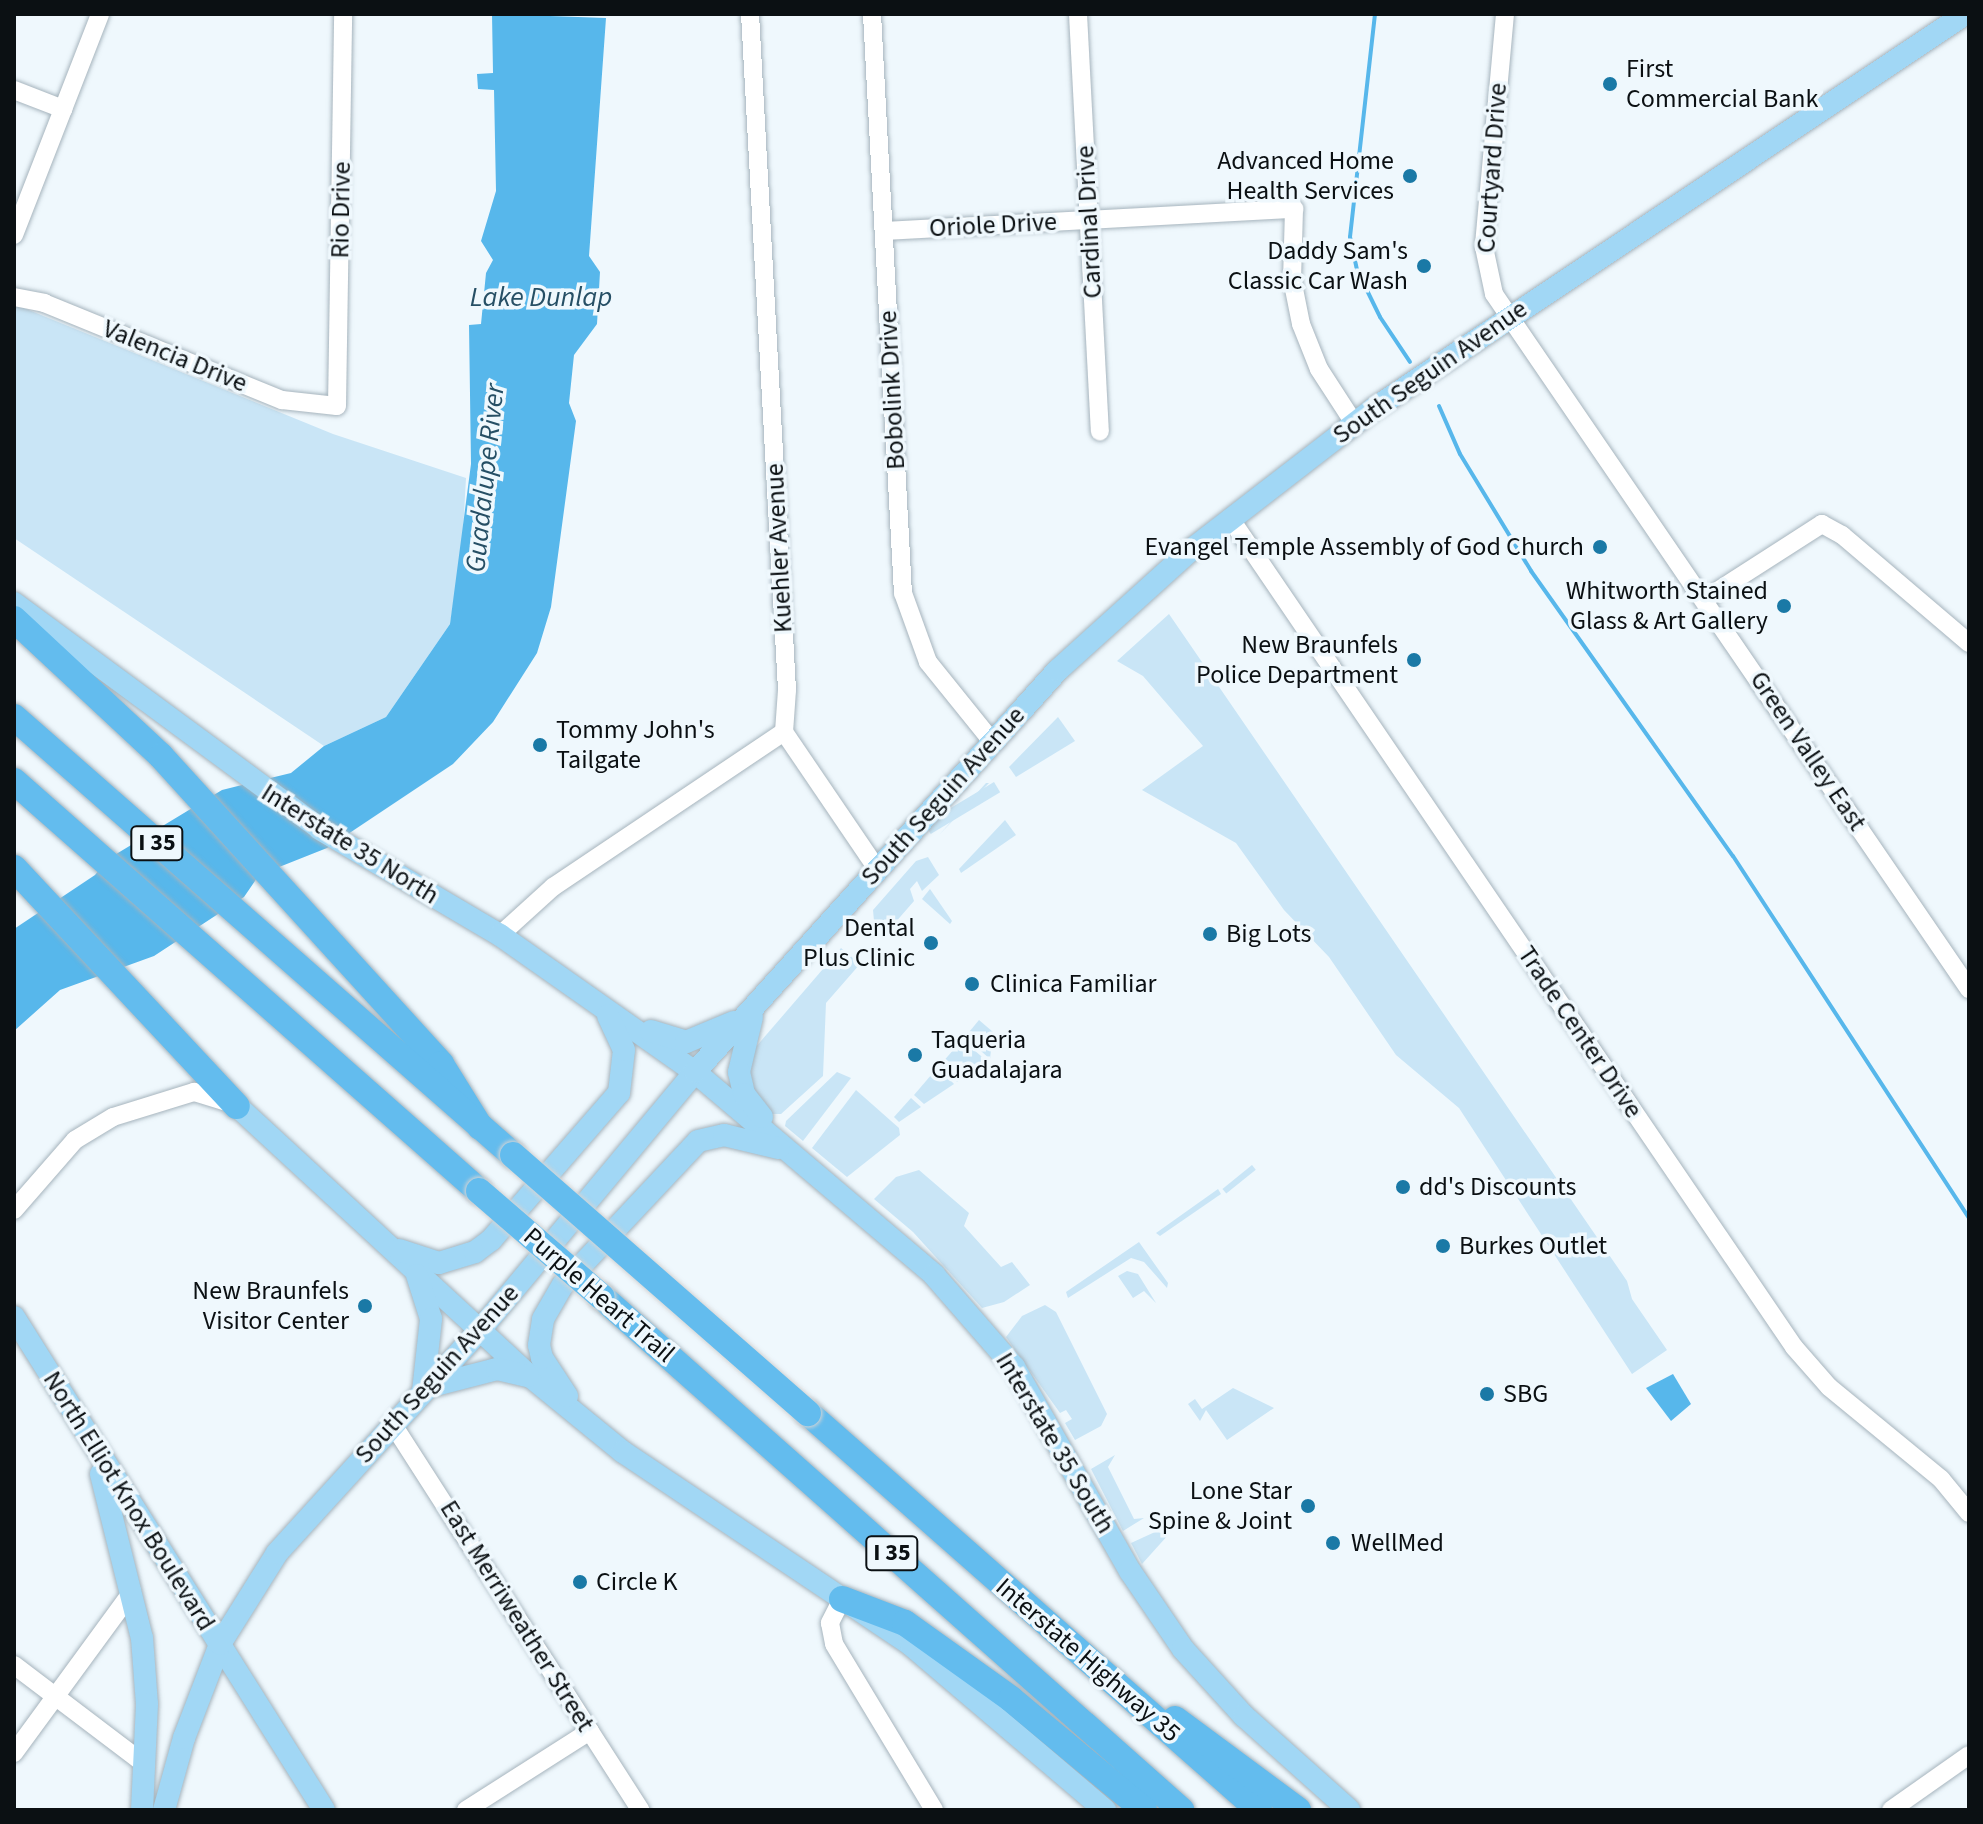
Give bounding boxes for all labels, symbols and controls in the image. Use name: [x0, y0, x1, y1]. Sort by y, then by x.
place label: First Commercial Bank: [1626, 53, 1818, 114]
marker: First Commercial Bank: [1601, 75, 1619, 93]
street label: Courtyard Drive: [1470, 82, 1514, 254]
street label: Cardinal Drive: [1069, 145, 1109, 299]
place label: Advanced Home Health Services: [1217, 145, 1394, 206]
street label: Rio Drive: [325, 161, 357, 259]
marker: Advanced Home Health Services: [1401, 167, 1419, 185]
street label: Oriole Drive: [928, 206, 1058, 244]
place label: Daddy Sam's Classic Car Wash: [1228, 235, 1408, 296]
marker: Daddy Sam's Classic Car Wash: [1415, 257, 1433, 275]
water label: Lake Dunlap: [470, 280, 612, 314]
street label: South Seguin Avenue: [1327, 293, 1533, 451]
street label: Bobolink Drive: [872, 310, 912, 470]
street label: Valencia Drive: [98, 313, 252, 399]
water label: Guadalupe River: [458, 382, 512, 574]
street label: Kuehler Avenue: [759, 462, 799, 634]
place label: Evangel Temple Assembly of God Church: [1145, 531, 1584, 563]
marker: Evangel Temple Assembly of God Church: [1591, 538, 1609, 556]
place label: Whitworth Stained Glass & Art Gallery: [1566, 575, 1768, 636]
marker: Whitworth Stained Glass & Art Gallery: [1775, 597, 1793, 615]
place label: New Braunfels Police Department: [1196, 629, 1398, 690]
marker: New Braunfels Police Department: [1405, 651, 1423, 669]
street label: Green Valley East: [1743, 665, 1873, 837]
street label: South Seguin Avenue: [854, 700, 1032, 892]
place label: Tommy John's Tailgate: [556, 714, 715, 776]
marker: Tommy John's Tailgate: [531, 736, 549, 754]
street label: Interstate 35 North: [256, 777, 444, 911]
road number: I 35: [129, 823, 185, 863]
place label: Dental Plus Clinic: [803, 912, 915, 974]
place label: Big Lots: [1226, 918, 1311, 950]
marker: Big Lots: [1201, 925, 1219, 943]
marker: Dental Plus Clinic: [922, 934, 940, 952]
street label: Trade Center Drive: [1511, 940, 1649, 1124]
place label: Clinica Familiar: [990, 968, 1157, 1000]
marker: Clinica Familiar: [961, 973, 983, 995]
place label: Taqueria Guadalajara: [931, 1024, 1063, 1086]
marker: Taqueria Guadalajara: [906, 1046, 924, 1064]
place label: dd's Discounts: [1419, 1171, 1576, 1203]
marker: dd's Discounts: [1394, 1178, 1412, 1196]
street label: Purple Heart Trail: [517, 1221, 681, 1369]
place label: Burkes Outlet: [1459, 1230, 1607, 1262]
marker: Burkes Outlet: [1434, 1237, 1452, 1255]
place label: New Braunfels Visitor Center: [192, 1275, 349, 1336]
street label: South Seguin Avenue: [348, 1278, 526, 1470]
marker: New Braunfels Visitor Center: [356, 1297, 374, 1315]
street label: Interstate 35 South: [989, 1347, 1121, 1539]
street label: North Elliot Knox Boulevard: [36, 1366, 222, 1636]
place label: SBG: [1503, 1378, 1548, 1410]
marker: SBG: [1478, 1385, 1496, 1403]
place label: Lone Star Spine & Joint: [1148, 1475, 1292, 1536]
street label: East Merriweather Street: [433, 1495, 601, 1737]
marker: Lone Star Spine & Joint: [1299, 1497, 1317, 1515]
place label: WellMed: [1351, 1527, 1444, 1559]
marker: WellMed: [1322, 1532, 1344, 1554]
road number: I 35: [864, 1533, 920, 1573]
place label: Circle K: [596, 1566, 678, 1598]
street label: Interstate Highway 35: [989, 1571, 1187, 1749]
marker: Circle K: [571, 1573, 589, 1591]

